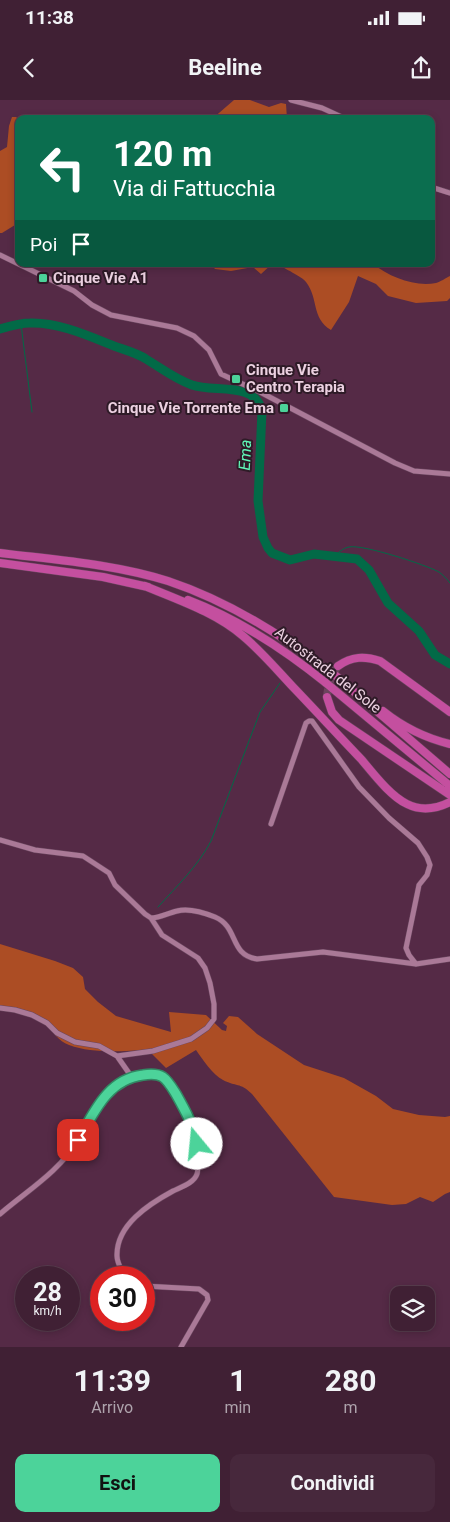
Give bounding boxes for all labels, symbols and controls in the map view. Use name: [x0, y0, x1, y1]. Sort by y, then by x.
text: 11:38: [25, 6, 74, 29]
icon: back: [15, 54, 43, 82]
icon: share: [407, 54, 435, 82]
text: Beeline: [188, 55, 262, 80]
text: 120 m: [113, 134, 212, 175]
icon: left: [30, 135, 95, 200]
text: Via di Fattucchia: [113, 176, 276, 201]
icon: arrive: [67, 230, 95, 258]
text: Poi: [30, 233, 57, 256]
place label: Cinque Vie A1: [53, 269, 148, 287]
marker: Cinque Vie A1: [37, 272, 49, 284]
place label: Cinque Vie Centro Terapia: [246, 361, 345, 396]
marker: Cinque Vie Centro Terapia: [230, 373, 242, 385]
place label: Cinque Vie Torrente Ema: [108, 399, 274, 417]
marker: Cinque Vie Torrente Ema: [278, 402, 290, 414]
water label: Ema: [235, 439, 255, 471]
street label: Autostrada del Sole: [271, 623, 385, 717]
position arrow: [170, 1117, 222, 1169]
pin: [57, 1119, 99, 1161]
icon: arrive: [64, 1126, 92, 1154]
speed limit sign: 30: [90, 1266, 155, 1331]
text: 28: [33, 1278, 62, 1307]
map controls: [390, 1286, 435, 1331]
button: layers: [390, 1286, 435, 1331]
text: km/h: [33, 1304, 62, 1318]
text: 11:39: [74, 1363, 151, 1398]
text: 1: [229, 1363, 246, 1398]
text: 280: [325, 1363, 376, 1398]
text: Arrivo: [91, 1398, 133, 1417]
text: min: [224, 1398, 251, 1417]
text: m: [344, 1398, 358, 1417]
button: Esci: [15, 1454, 220, 1512]
button: Condividi: [230, 1454, 435, 1512]

